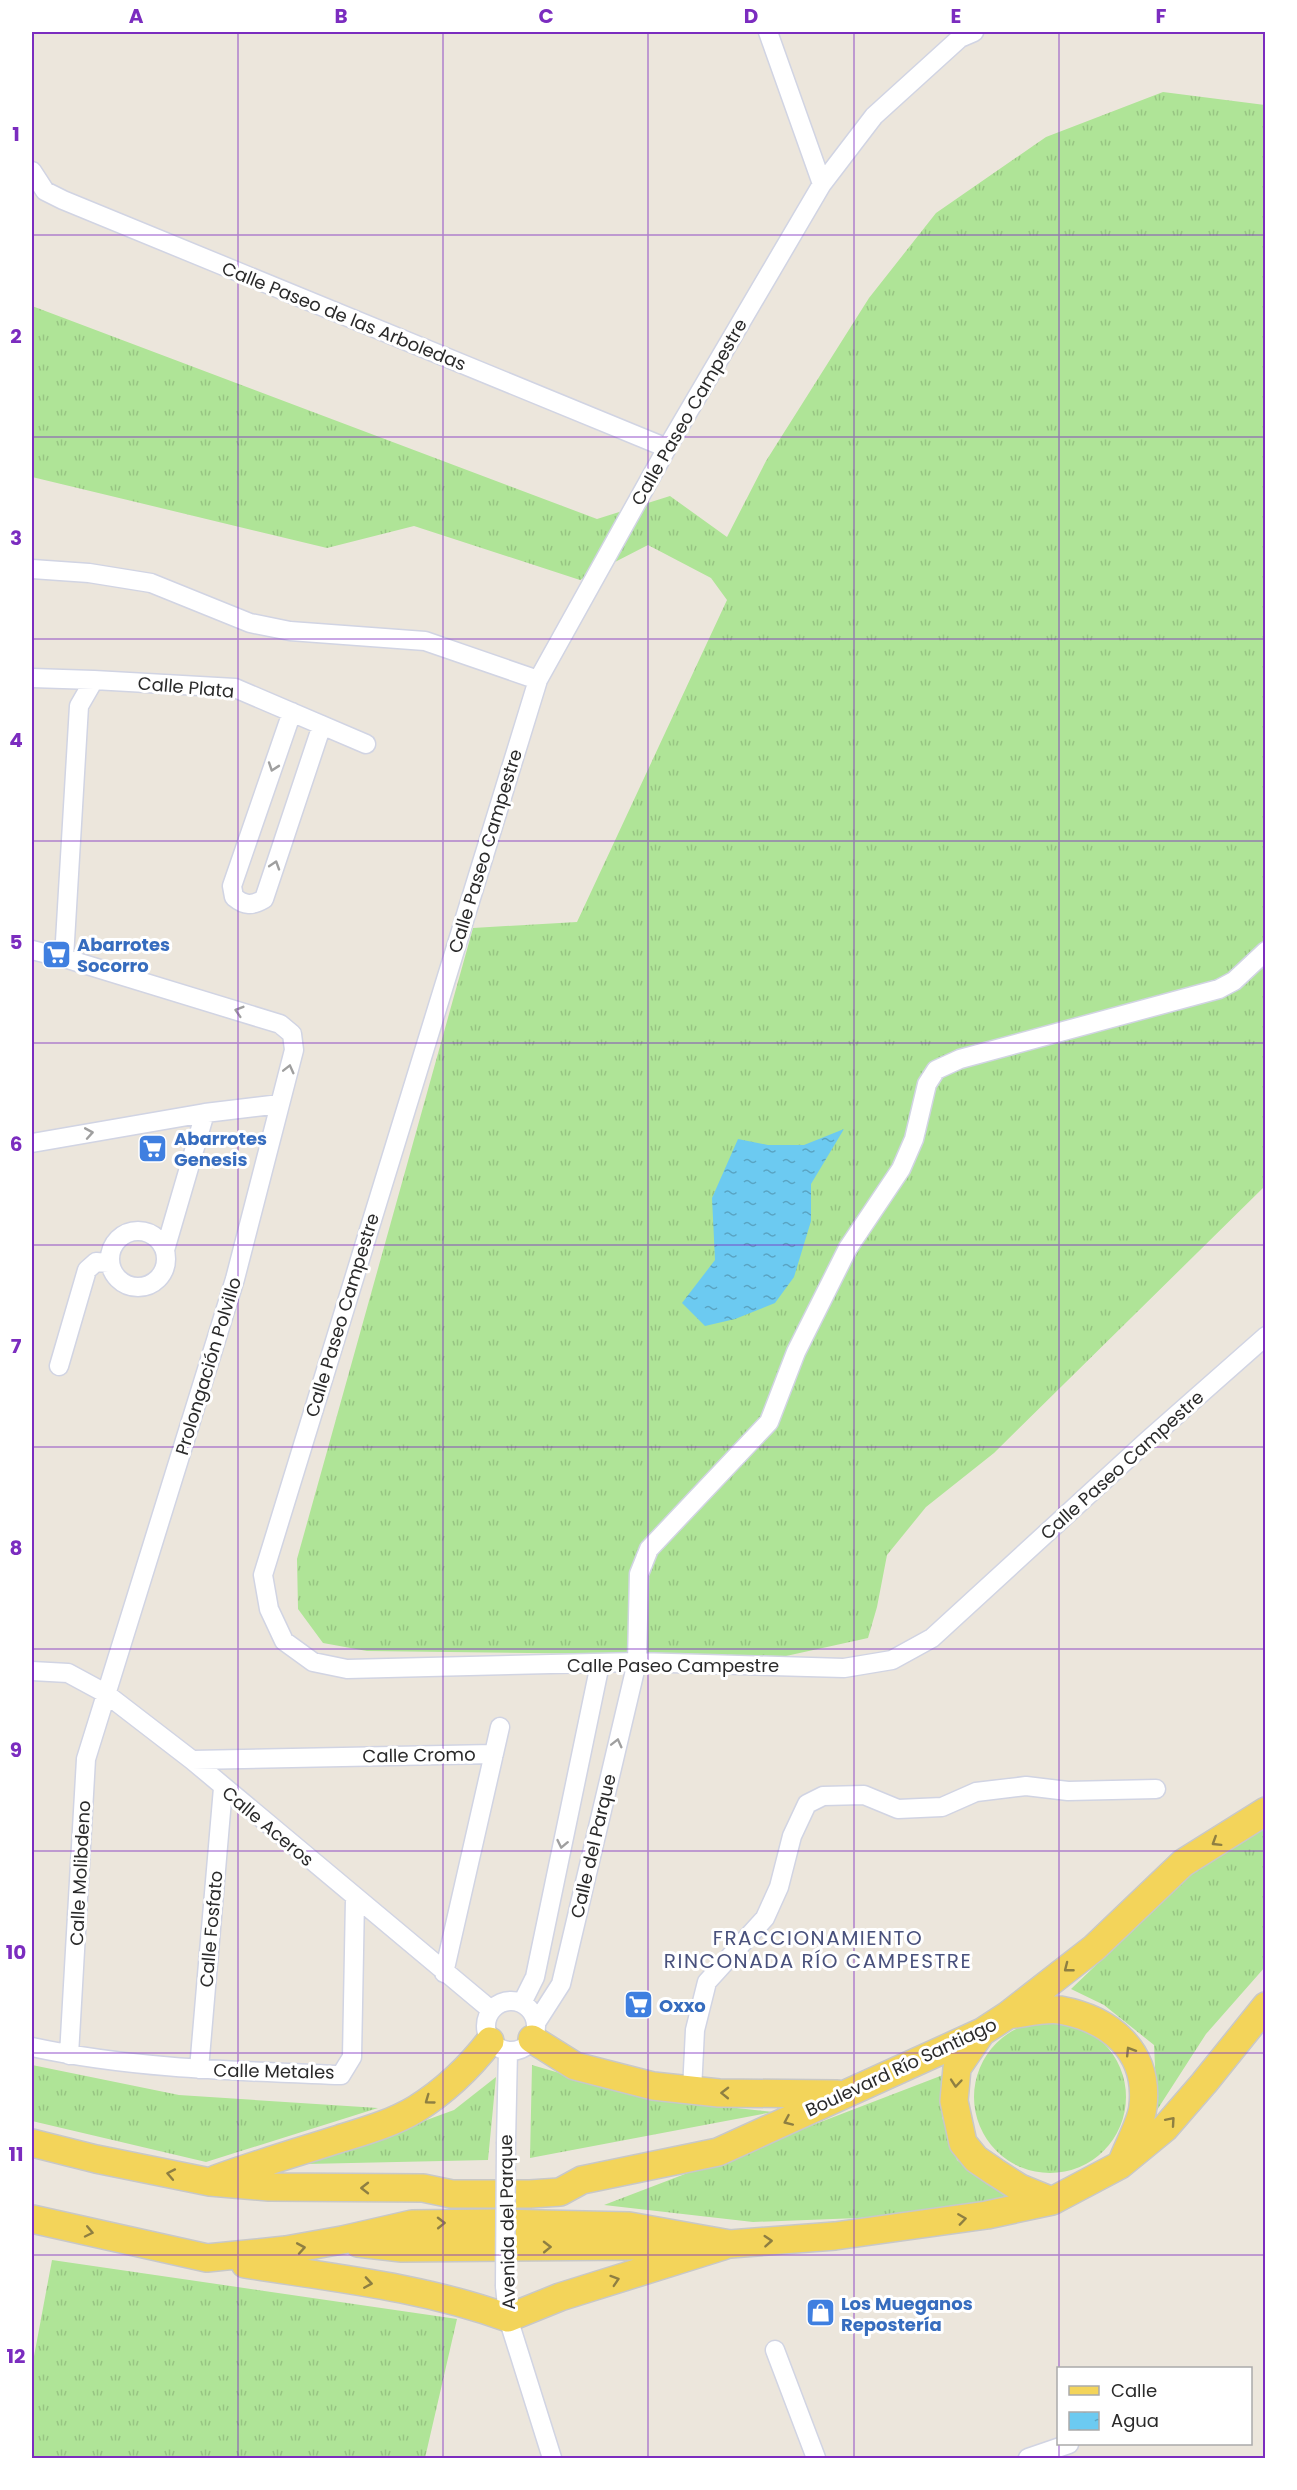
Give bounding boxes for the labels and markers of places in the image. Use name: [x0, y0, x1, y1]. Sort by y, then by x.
place label: Abarrotes Socorro: [77, 932, 170, 978]
supermarket icon: Abarrotes Socorro: [40, 938, 72, 970]
place label: Abarrotes Genesis: [174, 1126, 267, 1172]
supermarket icon: Abarrotes Genesis: [137, 1132, 169, 1164]
supermarket icon: Oxxo: [622, 1989, 654, 2021]
place label: Oxxo: [659, 1993, 706, 2018]
place label: Los Mueganos Repostería: [841, 2291, 973, 2337]
shop icon: Los Mueganos Repostería: [804, 2297, 836, 2329]

